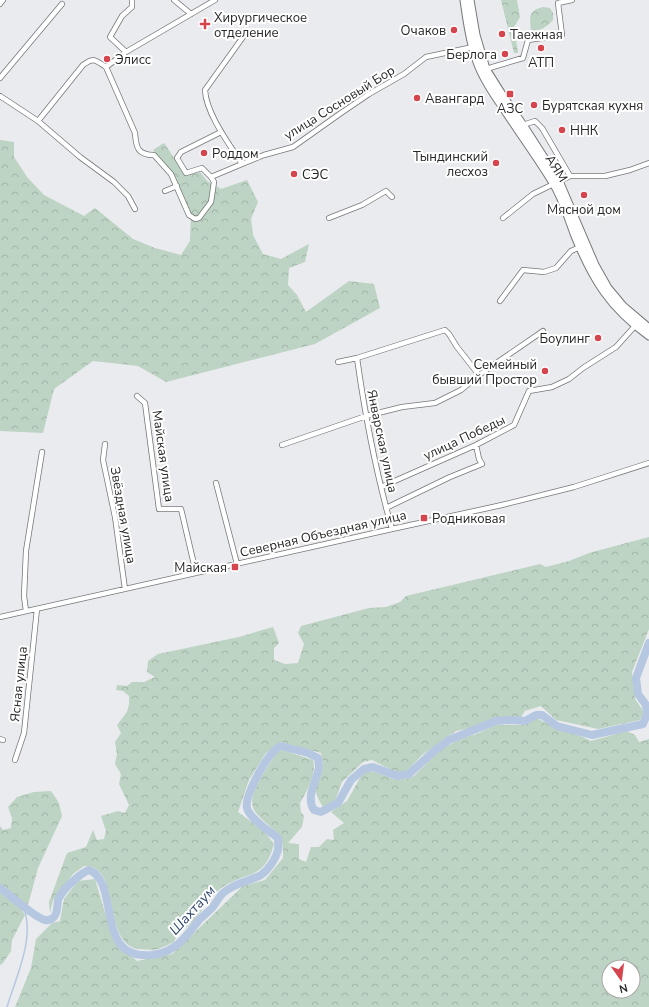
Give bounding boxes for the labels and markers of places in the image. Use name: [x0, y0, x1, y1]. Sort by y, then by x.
place label: Хирургическое отделение: [214, 9, 307, 42]
marker: Хирургическое отделение: [199, 18, 211, 30]
place label: Очаков: [401, 22, 446, 40]
marker: Очаков: [449, 25, 459, 35]
place label: Таежная: [510, 26, 563, 44]
marker: Таежная: [497, 29, 507, 39]
marker: АТП: [536, 43, 546, 53]
place label: Берлога: [446, 46, 497, 64]
marker: Берлога: [500, 49, 510, 59]
place label: Элисс: [115, 51, 151, 69]
marker: Элисс: [102, 54, 112, 64]
place label: АТП: [528, 54, 554, 72]
marker: АЗС: [505, 89, 515, 99]
place label: Авангард: [425, 90, 485, 108]
marker: Авангард: [412, 93, 422, 103]
place label: Бурятская кухня: [542, 97, 643, 115]
place label: АЗС: [497, 100, 524, 118]
marker: Бурятская кухня: [529, 100, 539, 110]
place label: ННК: [570, 122, 599, 140]
marker: ННК: [557, 125, 567, 135]
place label: Роддом: [212, 145, 259, 163]
marker: Роддом: [199, 148, 209, 158]
place label: Тындинский лесхоз: [413, 148, 488, 181]
marker: Тындинский лесхоз: [491, 158, 501, 168]
place label: СЭС: [302, 166, 328, 184]
marker: СЭС: [289, 169, 299, 179]
marker: Мясной дом: [579, 190, 589, 200]
place label: Мясной дом: [547, 201, 621, 219]
place label: Боулинг: [539, 330, 590, 348]
marker: Боулинг: [593, 333, 603, 343]
place label: Семейный бывший Простор: [432, 356, 537, 389]
marker: Семейный бывший Простор: [540, 366, 550, 376]
place label: Родниковая: [432, 510, 506, 528]
marker: Родниковая: [419, 513, 429, 523]
place label: Майская: [174, 559, 227, 577]
marker: Майская: [230, 562, 240, 572]

